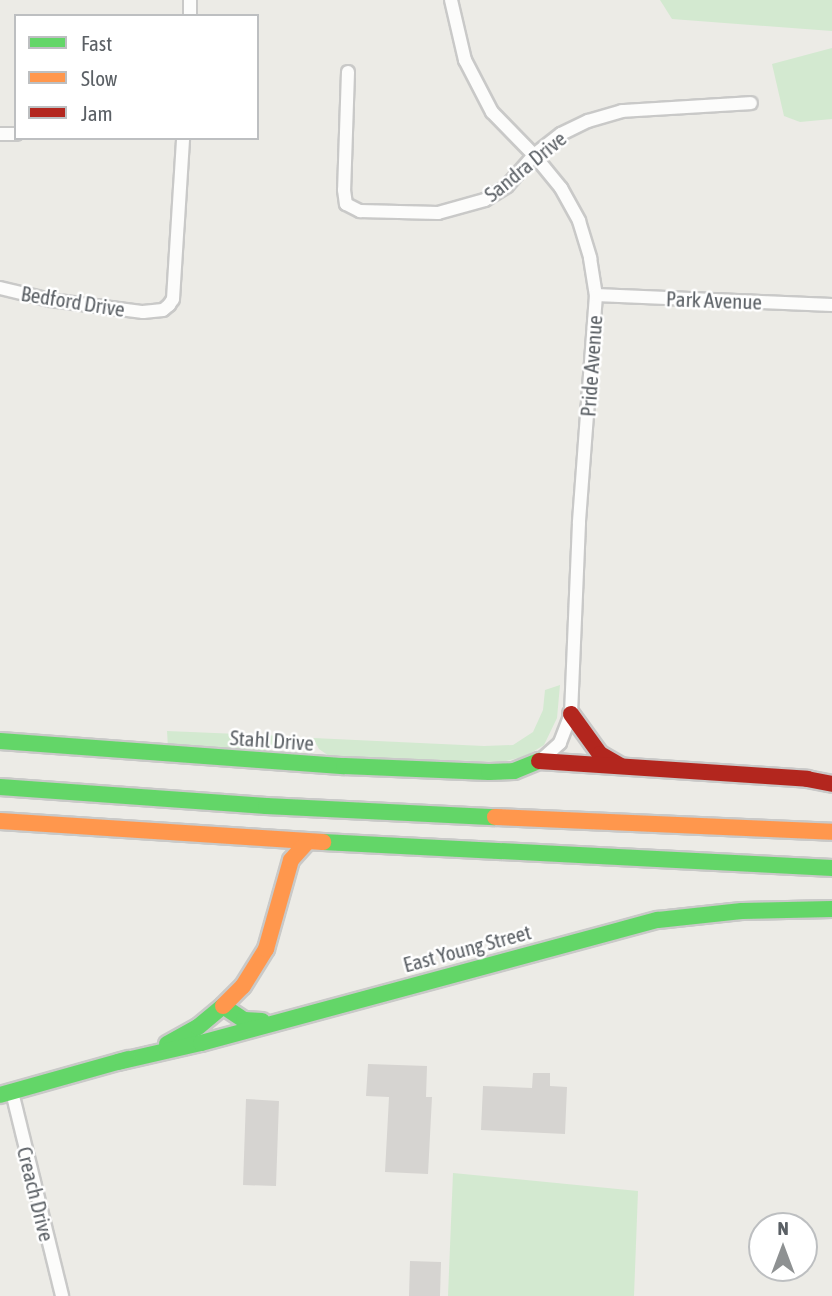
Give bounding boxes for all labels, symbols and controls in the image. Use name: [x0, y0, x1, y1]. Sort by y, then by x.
legend: [14, 14, 259, 140]
text: Fast: [81, 31, 112, 55]
text: Slow: [81, 66, 117, 90]
text: Jam: [81, 101, 113, 125]
street label: Sandra Drive: [479, 125, 571, 207]
street label: Bedford Drive: [19, 280, 127, 322]
street label: Park Avenue: [666, 286, 762, 314]
street label: Pride Avenue: [575, 314, 607, 418]
street label: Stahl Drive: [229, 725, 315, 755]
street label: East Young Street: [400, 919, 534, 977]
street label: Creach Drive: [12, 1144, 60, 1244]
north arrow: [748, 1212, 818, 1282]
text: N: [777, 1217, 789, 1239]

